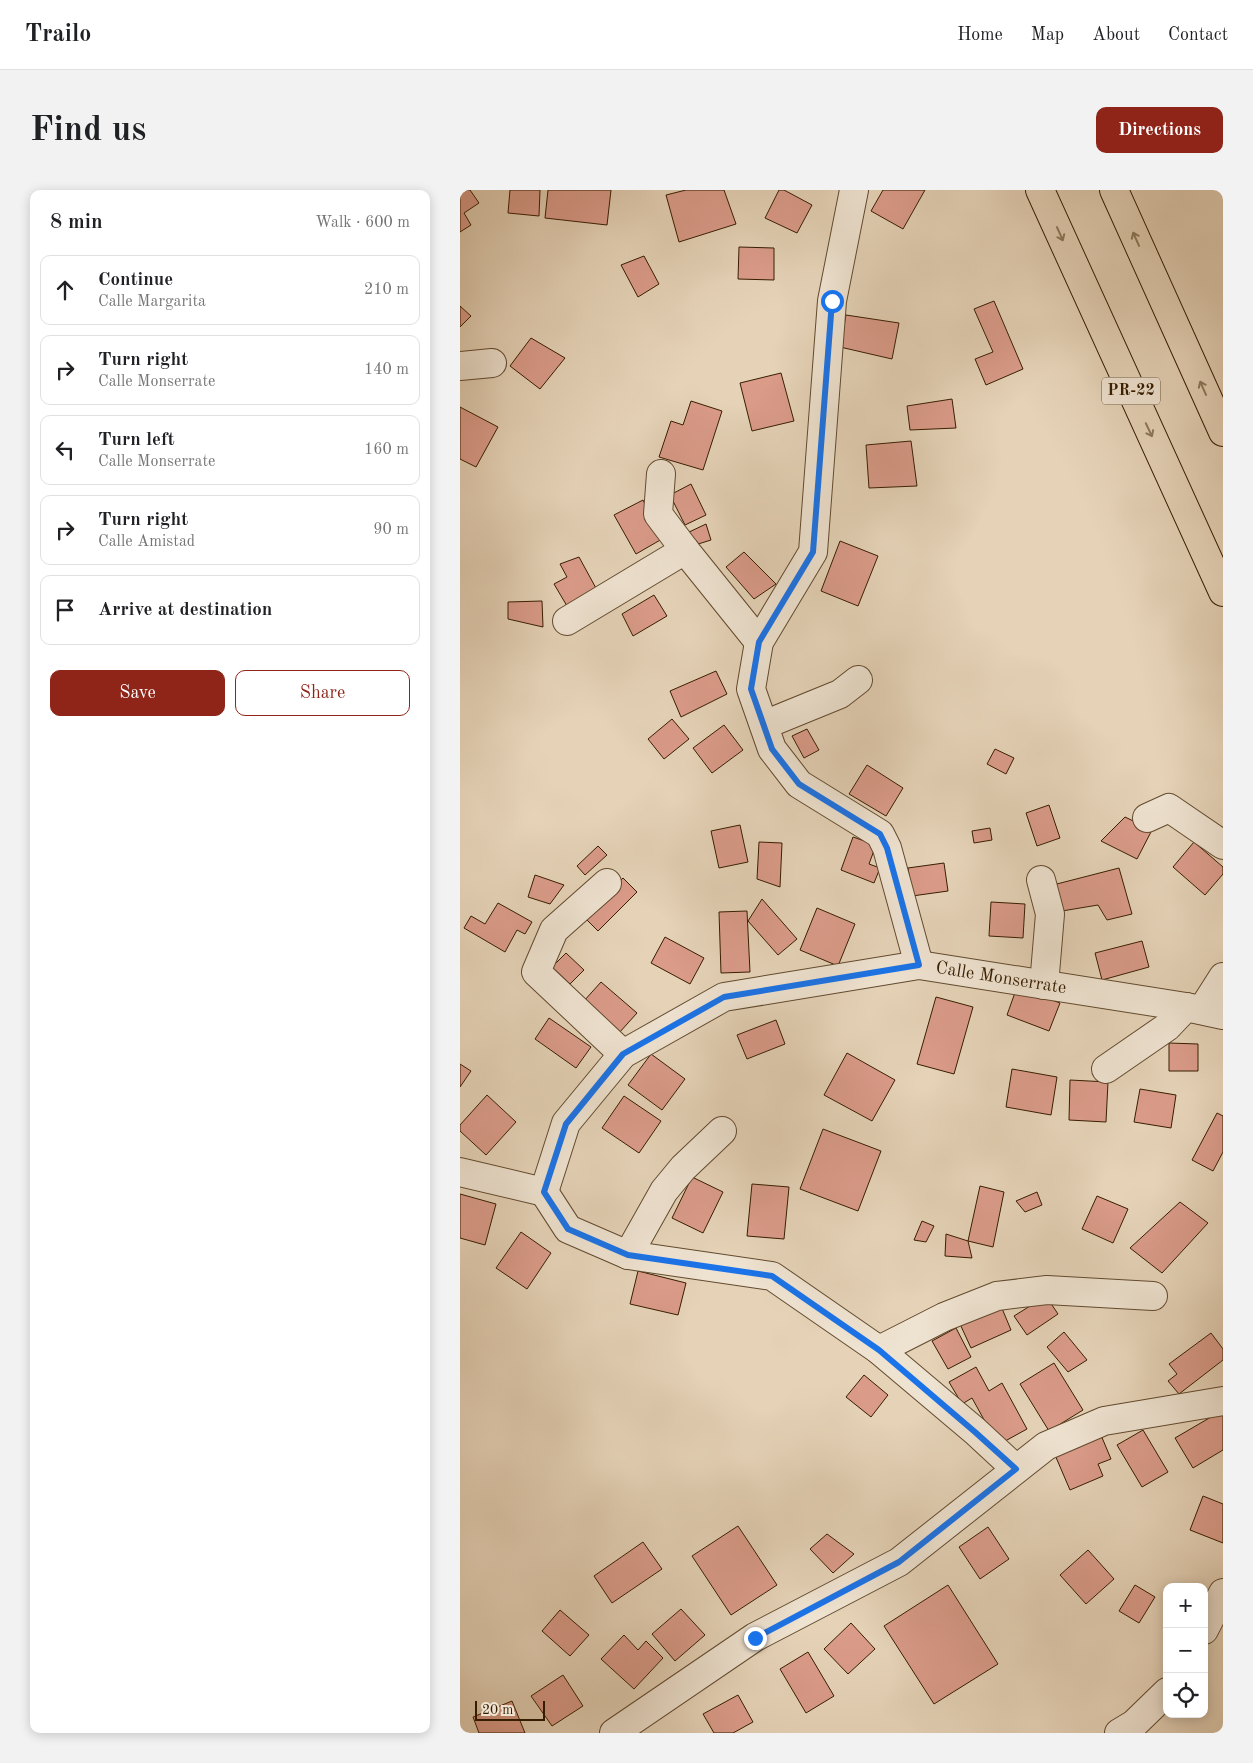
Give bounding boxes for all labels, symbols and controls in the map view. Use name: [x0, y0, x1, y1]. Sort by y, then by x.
text: Trailo: [25, 23, 91, 47]
text: Home: [957, 26, 1003, 44]
text: Map: [1031, 26, 1064, 44]
text: About: [1092, 26, 1140, 44]
text: Contact: [1168, 26, 1228, 44]
button: Directions: [1096, 107, 1223, 153]
text: Find us: [30, 113, 146, 148]
text: 8 min: [50, 212, 103, 233]
text: Walk · 600 m: [315, 215, 410, 231]
one-way arrow: [1056, 226, 1066, 241]
one-way arrow: [1131, 232, 1141, 247]
text: Continue: [98, 271, 173, 290]
icon: ahead: [51, 276, 79, 304]
text: 210 m: [364, 282, 409, 298]
route start: [821, 290, 844, 313]
text: Calle Margarita: [98, 294, 206, 310]
text: Turn right: [98, 351, 188, 370]
icon: right: [51, 356, 79, 384]
text: 140 m: [364, 362, 409, 378]
text: Calle Monserrate: [98, 374, 215, 390]
road number: PR-22: [1102, 378, 1160, 405]
one-way arrow: [1198, 381, 1207, 396]
one-way arrow: [1145, 422, 1155, 437]
text: Turn left: [98, 431, 175, 450]
icon: left: [51, 436, 79, 464]
text: 160 m: [364, 442, 409, 458]
text: Calle Monserrate: [98, 454, 215, 470]
text: Turn right: [98, 511, 188, 530]
icon: right: [51, 516, 79, 544]
text: 90 m: [373, 522, 409, 538]
text: Calle Amistad: [98, 534, 195, 550]
icon: arrive: [51, 596, 79, 624]
text: Arrive at destination: [98, 601, 272, 620]
button: Save: [50, 670, 225, 716]
button: Share: [235, 670, 410, 716]
street label: Calle Monserrate: [934, 959, 1068, 997]
map controls: [1163, 1583, 1208, 1718]
button: +: [1163, 1583, 1208, 1628]
route end: [744, 1627, 767, 1650]
button: −: [1163, 1628, 1208, 1673]
button: locate: [1163, 1673, 1208, 1718]
scale bar: [475, 1698, 545, 1721]
text: 20 m: [482, 1703, 513, 1717]

